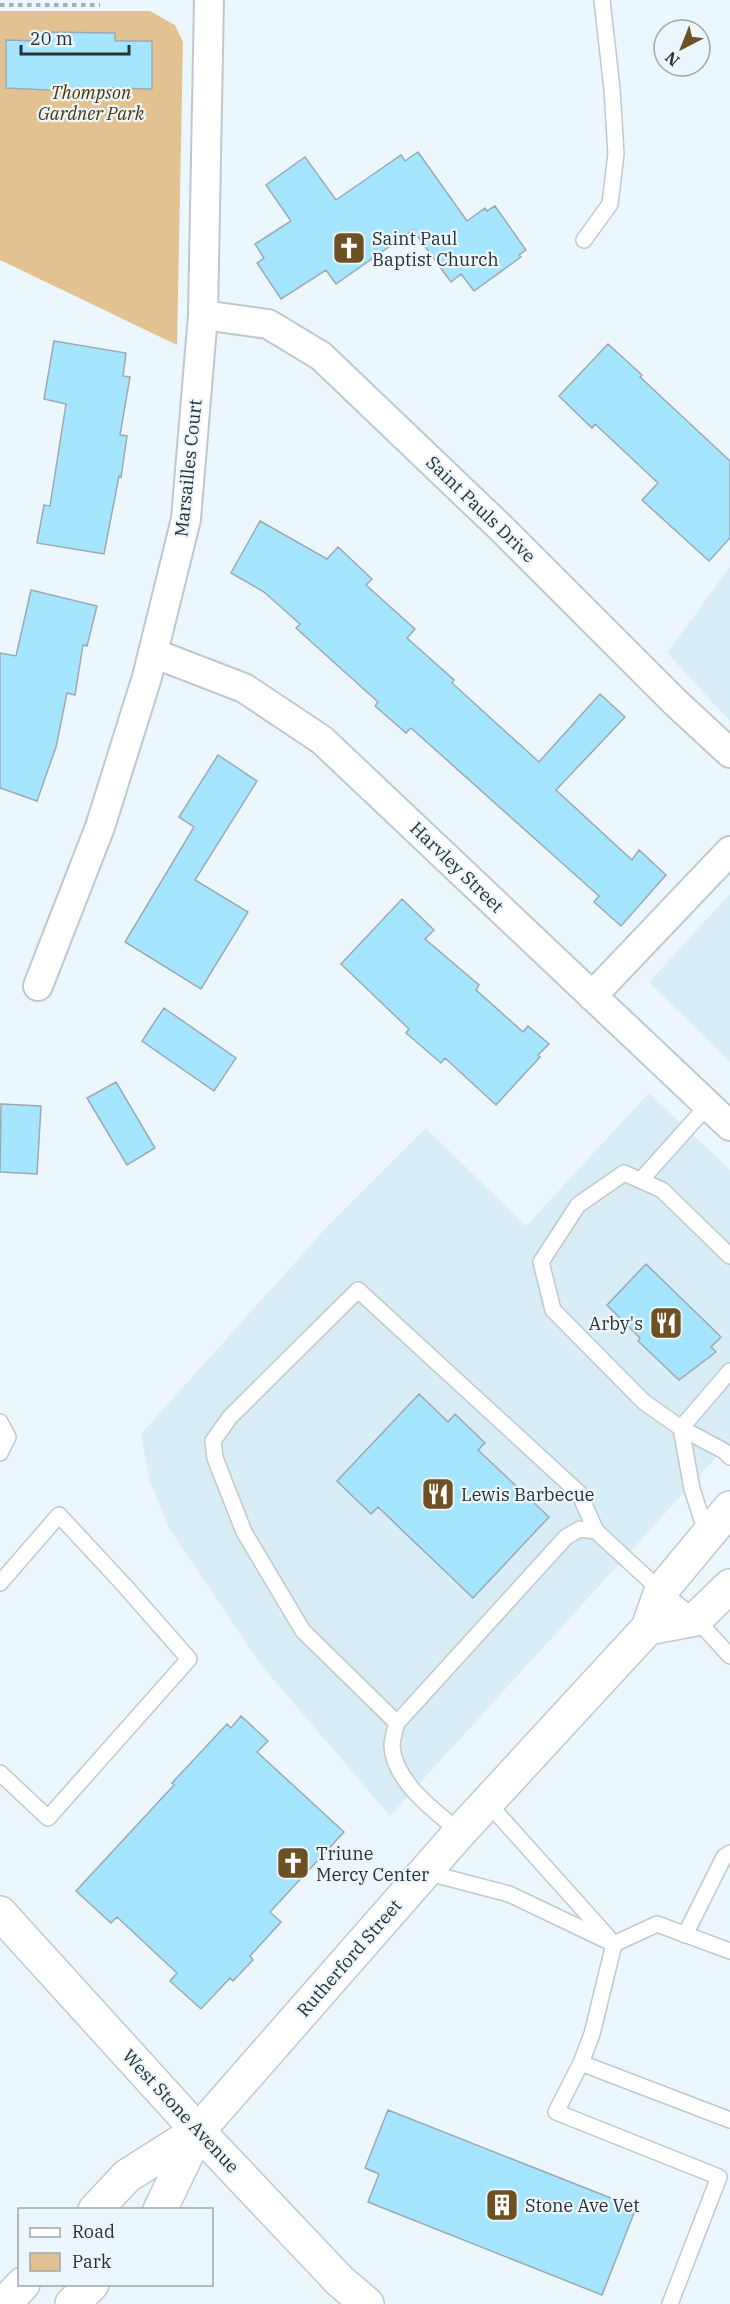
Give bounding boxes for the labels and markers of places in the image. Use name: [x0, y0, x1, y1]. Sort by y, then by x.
place label: Saint Paul Baptist Church: [372, 227, 499, 271]
church icon: Saint Paul Baptist Church: [331, 230, 367, 266]
restaurant icon: Arby's: [648, 1305, 684, 1341]
place label: Arby's: [589, 1312, 643, 1335]
restaurant icon: Lewis Barbecue: [420, 1476, 456, 1512]
place label: Lewis Barbecue: [461, 1483, 595, 1506]
place label: Triune Mercy Center: [316, 1842, 429, 1886]
church icon: Triune Mercy Center: [275, 1845, 311, 1881]
building icon: Stone Ave Vet: [484, 2187, 520, 2223]
place label: Stone Ave Vet: [525, 2194, 640, 2217]

